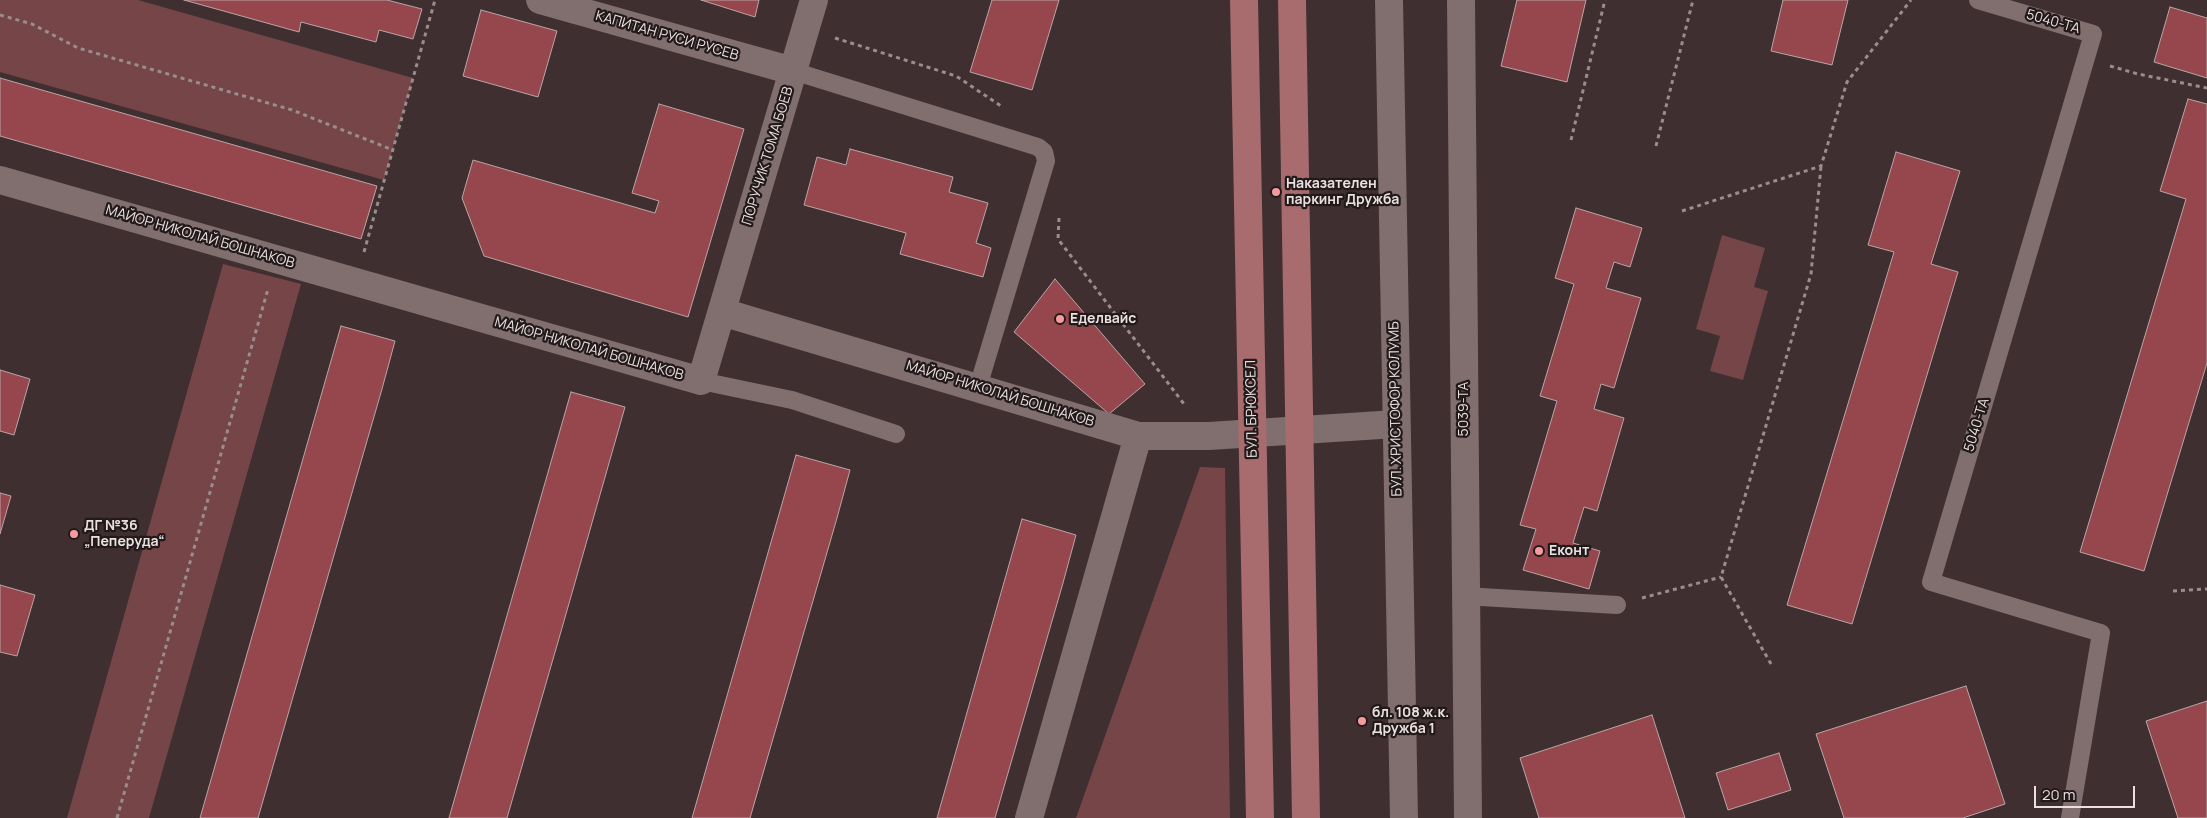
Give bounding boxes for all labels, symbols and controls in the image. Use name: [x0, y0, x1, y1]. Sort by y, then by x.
street label: 5040-ТА: [2024, 6, 2082, 38]
street label: КАПИТАН РУСИ РУСЕВ: [594, 8, 740, 64]
street label: ПОРУЧИК ТОМА БОЕВ: [739, 85, 797, 227]
place label: Наказателен паркинг Дружба: [1286, 176, 1399, 208]
marker: Наказателен паркинг Дружба: [1270, 186, 1282, 198]
street label: МАЙОР НИКОЛАЙ БОШНАКОВ: [104, 202, 296, 272]
place label: Еделвайс: [1070, 311, 1136, 327]
marker: Еделвайс: [1054, 313, 1066, 325]
street label: МАЙОР НИКОЛАЙ БОШНАКОВ: [493, 314, 685, 384]
street label: БУЛ. ХРИСТОФОР КОЛУМБ: [1386, 321, 1406, 497]
street label: МАЙОР НИКОЛАЙ БОШНАКОВ: [904, 357, 1096, 431]
street label: БУЛ. БРЮКСЕЛ: [1243, 360, 1261, 458]
street label: 5039-ТА: [1456, 382, 1472, 436]
street label: 5040-ТА: [1961, 396, 1993, 454]
place label: ДГ №36 „Пеперуда“: [84, 518, 165, 550]
marker: ДГ №36 „Пеперуда“: [68, 528, 80, 540]
place label: Еконт: [1549, 543, 1589, 559]
marker: Еконт: [1533, 545, 1545, 557]
place label: бл. 108 ж.к. Дружба 1: [1372, 705, 1449, 738]
marker: бл. 108 ж.к. Дружба 1: [1356, 715, 1368, 727]
scale bar: [2037, 776, 2138, 808]
text: 20 m: [2042, 784, 2075, 805]

